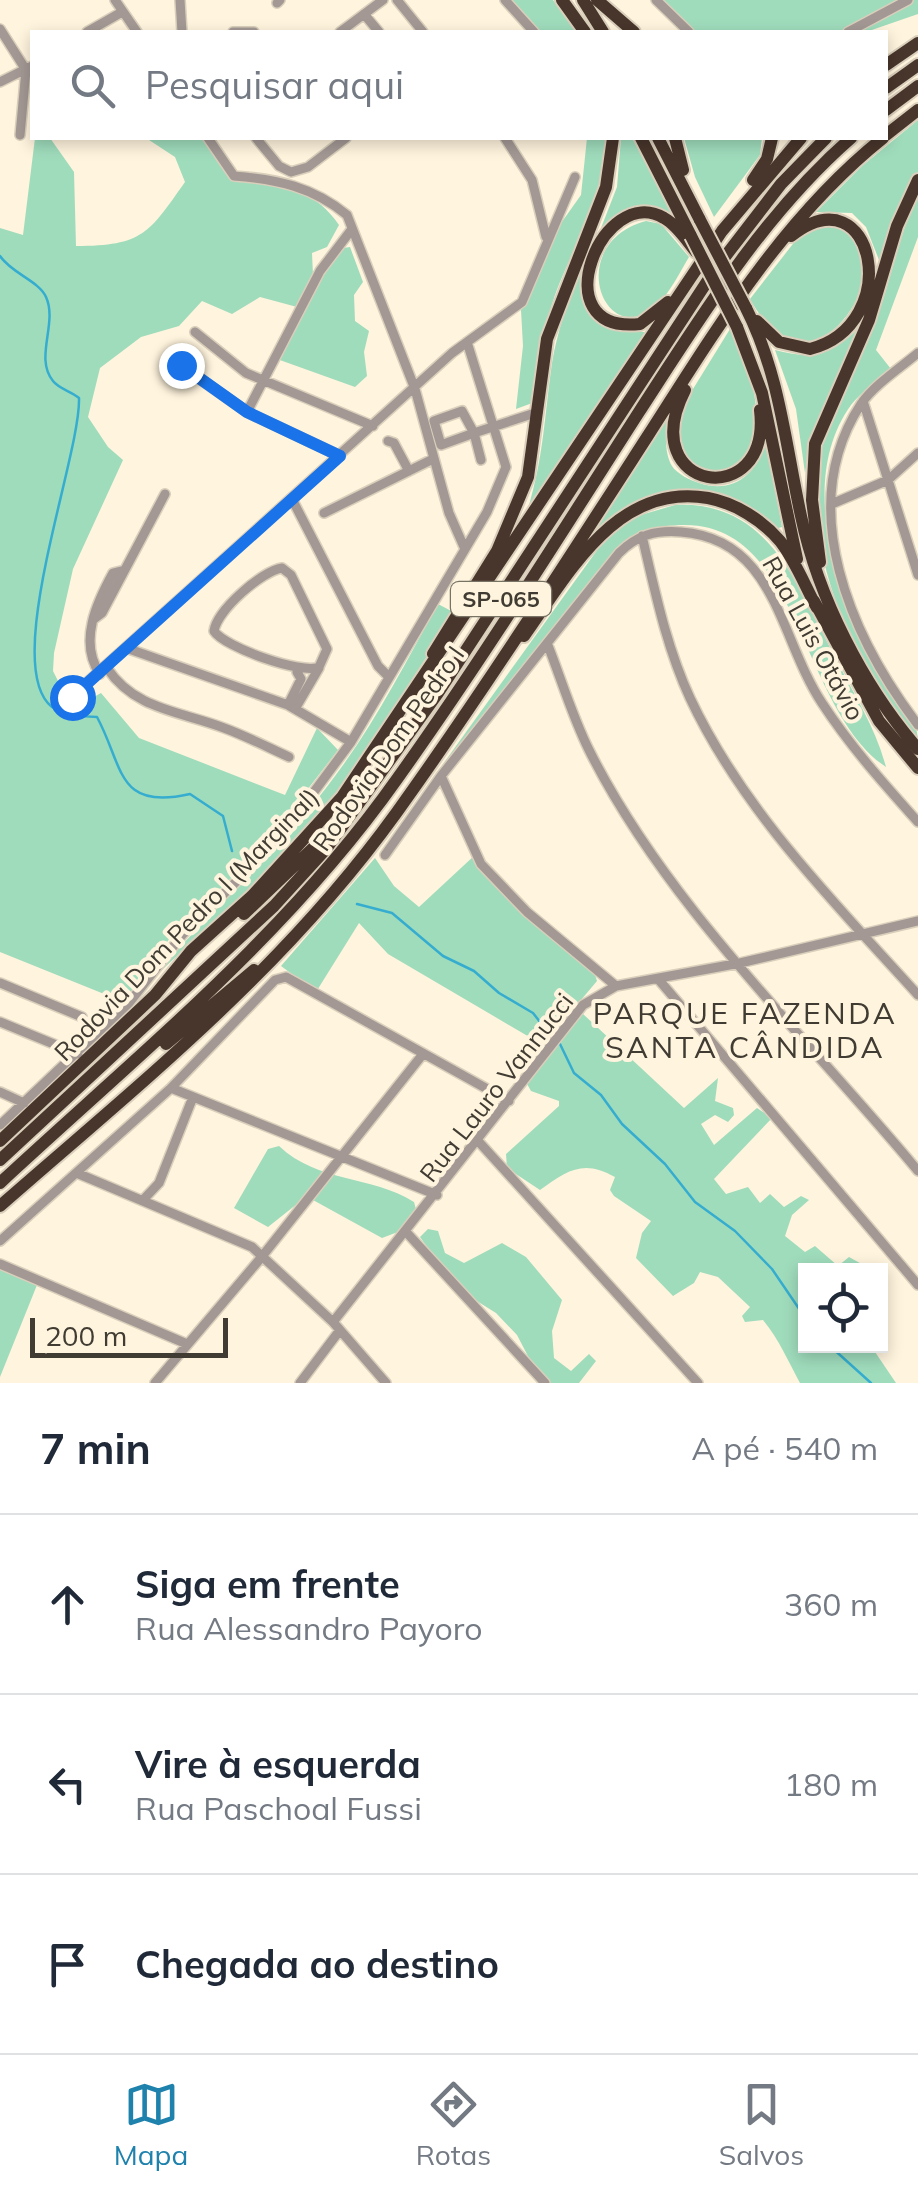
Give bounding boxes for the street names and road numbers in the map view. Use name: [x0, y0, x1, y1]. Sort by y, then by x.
street label: Rua Luis Otávio: [756, 551, 872, 725]
road number: SP-065: [451, 582, 551, 616]
street label: Rodovia Dom Pedro I: [306, 640, 470, 856]
street label: Rodovia Dom Pedro I (Marginal): [47, 781, 325, 1067]
street label: Rua Lauro Vannucci: [413, 986, 579, 1188]

